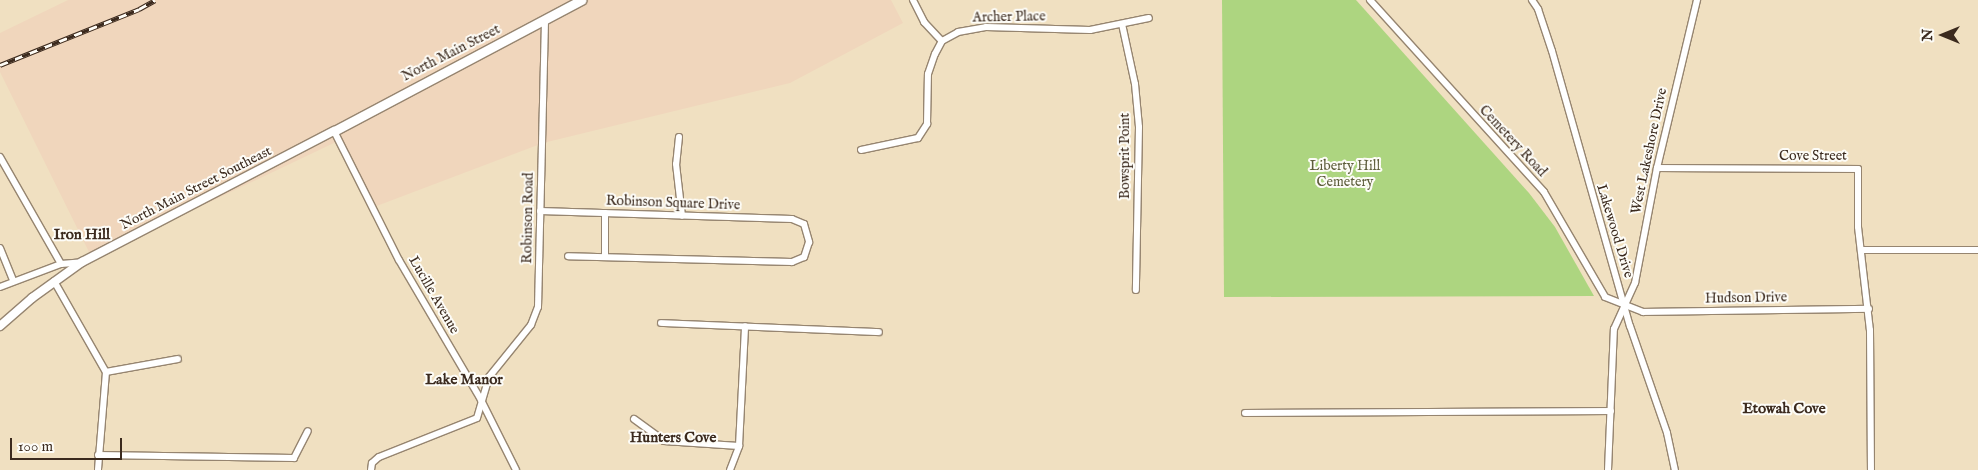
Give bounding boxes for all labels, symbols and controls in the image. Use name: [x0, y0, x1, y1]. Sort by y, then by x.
street label: Archer Place: [972, 8, 1046, 26]
north arrow: [1918, 10, 1968, 60]
street label: North Main Street: [399, 21, 503, 85]
text: N: [1919, 29, 1937, 41]
street label: West Lakeshore Drive: [1627, 86, 1671, 216]
street label: Cemetery Road: [1476, 102, 1550, 180]
street label: Bowsprit Point: [1117, 113, 1133, 199]
street label: North Main Street Southeast: [118, 143, 274, 233]
street label: Cove Street: [1779, 148, 1847, 164]
park label: Liberty Hill Cemetery: [1310, 158, 1380, 190]
street label: Robinson Road: [519, 172, 537, 264]
street label: Lakewood Drive: [1593, 182, 1637, 280]
street label: Robinson Square Drive: [606, 192, 740, 214]
district label: Iron Hill: [54, 226, 110, 244]
street label: Lucille Avenue: [405, 253, 463, 337]
street label: Hudson Drive: [1705, 289, 1787, 307]
district label: Lake Manor: [425, 371, 503, 389]
district label: Etowah Cove: [1742, 400, 1826, 418]
scale bar: [12, 428, 125, 460]
district label: Hunters Cove: [630, 429, 716, 447]
text: 100 m: [18, 437, 53, 456]

